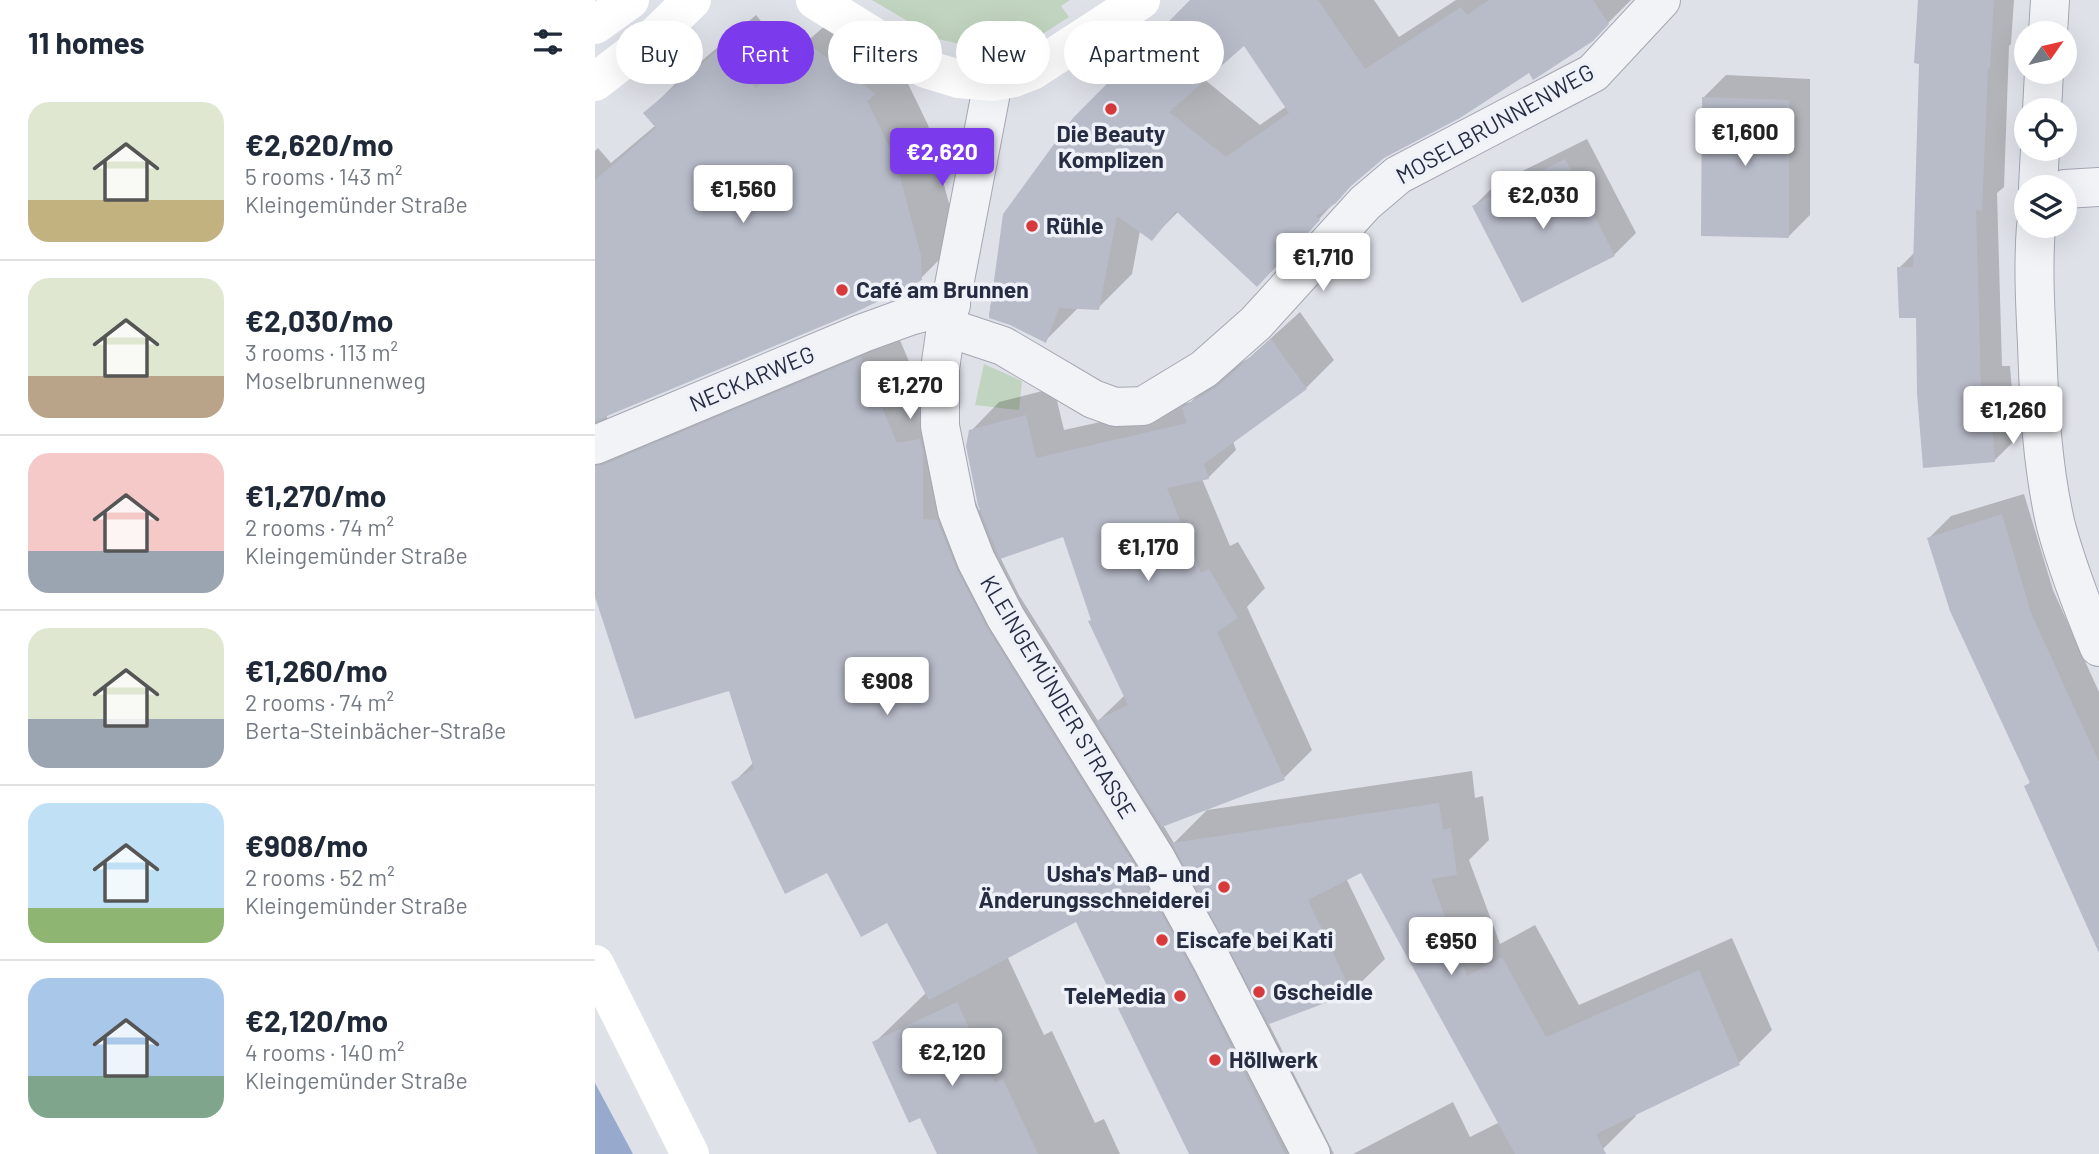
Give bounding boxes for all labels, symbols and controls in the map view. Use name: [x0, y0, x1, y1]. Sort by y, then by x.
chip: Buy: [616, 21, 703, 84]
chip: Rent: [717, 21, 814, 84]
chip: Filters: [828, 21, 942, 84]
chip: New: [956, 21, 1050, 84]
chip: Apartment: [1064, 21, 1224, 84]
north arrow: [2014, 21, 2077, 84]
map controls: [2014, 21, 2077, 238]
icon: filters: [529, 23, 567, 61]
text: 11 homes: [28, 24, 145, 60]
street label: MOSELBRUNNENWEG: [1390, 57, 1599, 189]
button: locate: [2014, 98, 2077, 161]
marker: Die Beauty Komplizen: [1103, 101, 1119, 117]
pin: €1,600: [1688, 108, 1802, 168]
text: €1,600: [1711, 117, 1779, 145]
place label: Die Beauty Komplizen: [1057, 119, 1166, 173]
text: €2,620/mo: [245, 126, 394, 162]
pin: €2,620: [885, 128, 999, 188]
icon: home: [84, 130, 168, 214]
text: €2,620: [906, 137, 978, 165]
text: 5 rooms · 143 m²: [245, 162, 403, 190]
pin: €1,560: [686, 166, 800, 225]
pin: €2,030: [1486, 172, 1600, 231]
text: €1,560: [710, 174, 776, 202]
button: layers: [2014, 175, 2077, 238]
text: €2,030: [1507, 180, 1579, 208]
text: Kleingemünder Straße: [245, 190, 468, 218]
place label: Rühle: [1046, 211, 1103, 239]
marker: Rühle: [1024, 218, 1040, 234]
pin: €1,710: [1266, 233, 1380, 293]
text: €1,710: [1292, 242, 1354, 270]
place label: Café am Brunnen: [856, 275, 1029, 303]
marker: Café am Brunnen: [834, 282, 850, 298]
text: €2,030/mo: [245, 302, 393, 338]
icon: home: [84, 306, 168, 390]
text: 3 rooms · 113 m²: [245, 338, 398, 366]
street label: NECKARWEG: [685, 339, 819, 417]
pin: €1,270: [853, 362, 967, 421]
text: Moselbrunnenweg: [245, 366, 426, 394]
text: €1,270: [877, 370, 943, 398]
pin: €1,260: [1956, 386, 2070, 446]
text: €1,260: [1979, 395, 2047, 423]
text: €1,270/mo: [245, 477, 386, 513]
icon: home: [84, 481, 168, 565]
text: 2 rooms · 74 m²: [245, 513, 394, 541]
pin: €1,170: [1091, 524, 1205, 583]
text: €1,170: [1117, 532, 1179, 560]
text: Kleingemünder Straße: [245, 541, 468, 569]
street label: KLEINGEMÜNDER STRASSE: [975, 570, 1143, 823]
text: €1,260/mo: [245, 652, 388, 688]
icon: home: [84, 656, 168, 740]
pin: €908: [846, 658, 928, 717]
text: €908: [861, 666, 913, 694]
text: 2 rooms · 74 m²: [245, 688, 394, 716]
text: Berta-Steinbächer-Straße: [245, 716, 506, 744]
text: €908/mo: [245, 827, 368, 863]
icon: home: [84, 831, 168, 915]
place label: Usha's Maß- und Änderungsschneiderei: [979, 859, 1210, 913]
text: 2 rooms · 52 m²: [245, 863, 395, 891]
marker: Usha's Maß- und Änderungsschneiderei: [1216, 879, 1232, 895]
text: Kleingemünder Straße: [245, 891, 468, 919]
pin: €950: [1410, 918, 1492, 977]
place label: Eiscafe bei Kati: [1176, 925, 1333, 953]
text: €950: [1425, 926, 1477, 954]
marker: Eiscafe bei Kati: [1154, 932, 1170, 948]
place label: Gscheidle: [1273, 977, 1373, 1005]
place label: TeleMedia: [1064, 981, 1166, 1009]
marker: Gscheidle: [1251, 984, 1267, 1000]
marker: TeleMedia: [1172, 988, 1188, 1004]
text: €2,120/mo: [245, 1002, 388, 1038]
icon: home: [84, 1006, 168, 1090]
pin: €2,120: [895, 1028, 1009, 1088]
text: €2,120: [918, 1037, 986, 1065]
text: 4 rooms · 140 m²: [245, 1038, 405, 1066]
place label: Höllwerk: [1229, 1045, 1318, 1073]
marker: Höllwerk: [1207, 1052, 1223, 1068]
text: Kleingemünder Straße: [245, 1066, 468, 1094]

